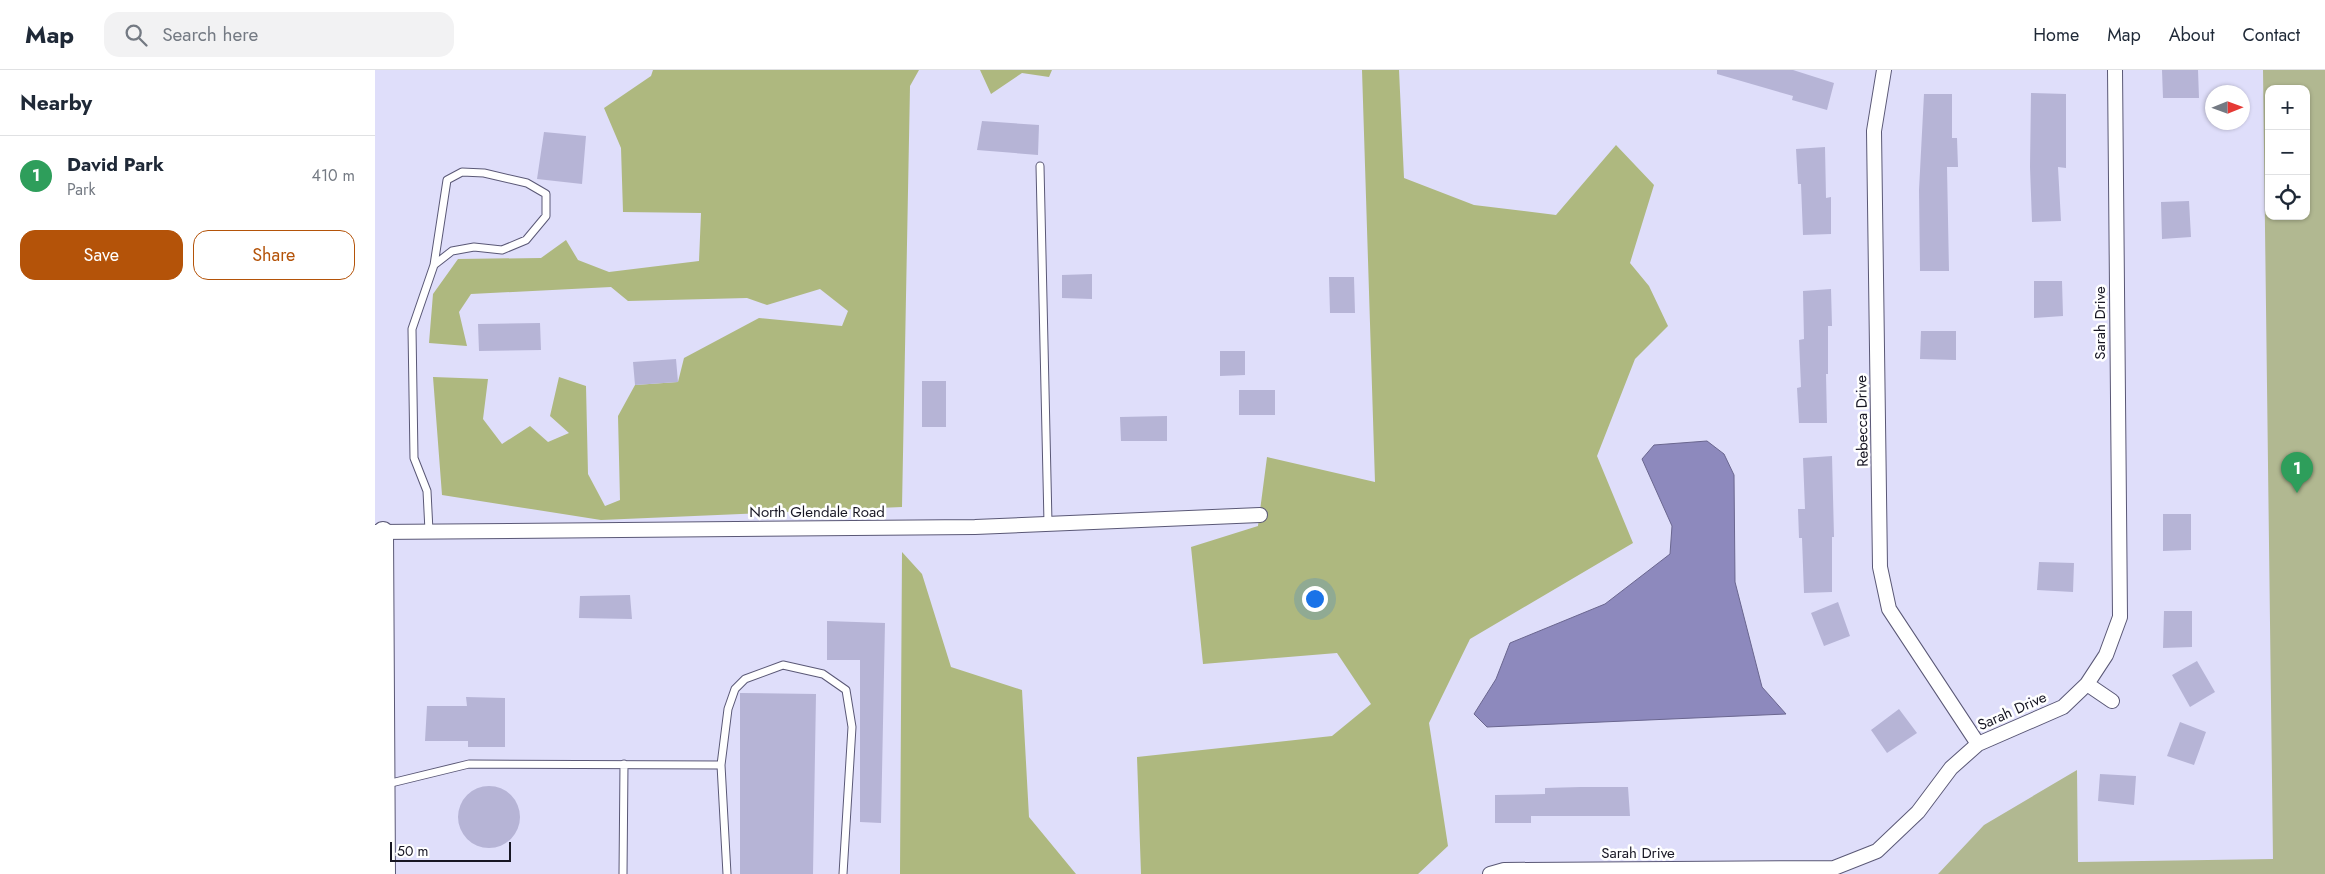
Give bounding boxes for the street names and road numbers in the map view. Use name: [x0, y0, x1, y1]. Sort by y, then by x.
street label: Sarah Drive: [2089, 286, 2111, 360]
street label: Rebecca Drive: [1850, 375, 1874, 467]
street label: North Glendale Road: [749, 501, 885, 523]
street label: Sarah Drive: [1974, 686, 2050, 736]
street label: Sarah Drive: [1601, 842, 1675, 864]

